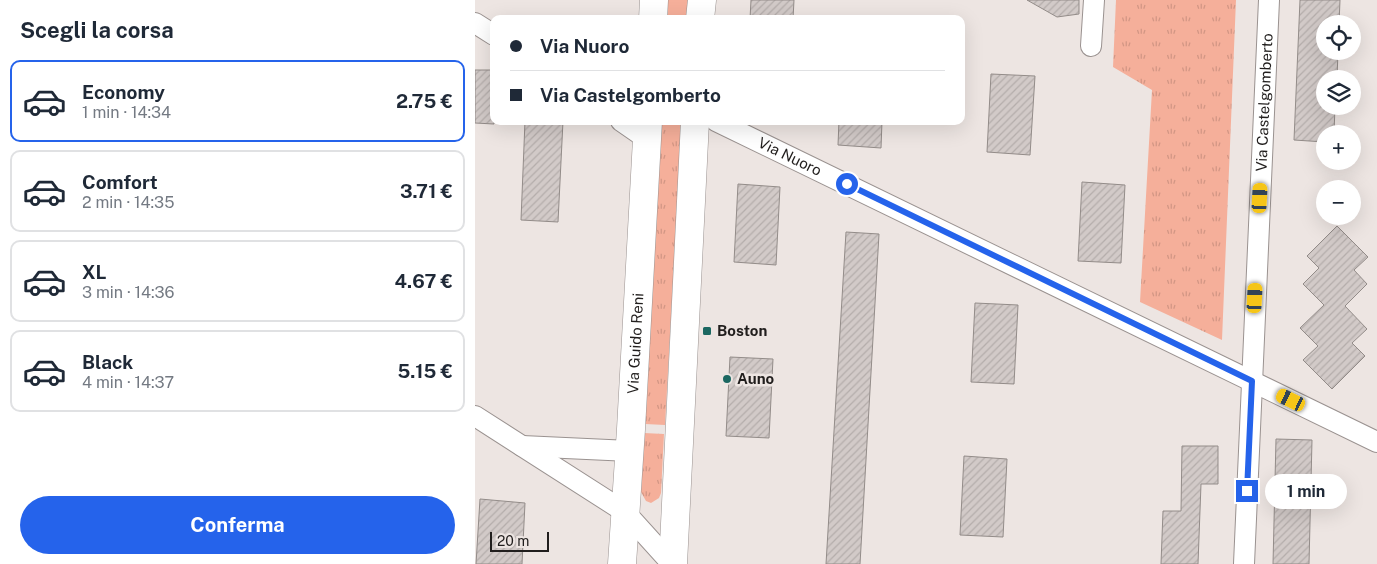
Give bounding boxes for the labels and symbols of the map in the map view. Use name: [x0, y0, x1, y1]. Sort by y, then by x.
street label: Via Castelgomberto: [1252, 33, 1276, 172]
street label: Via Nuoro: [755, 134, 825, 179]
route start: [836, 173, 858, 195]
car: [1251, 183, 1268, 213]
car: [1246, 283, 1263, 313]
street label: Via Guido Reni: [624, 292, 646, 394]
place label: Boston: [717, 322, 767, 339]
marker: Boston: [701, 325, 713, 337]
place label: Auno: [737, 370, 775, 387]
marker: Auno: [721, 373, 733, 385]
car: [1274, 387, 1307, 413]
callout: 1 min: [1265, 474, 1347, 508]
route end: [1236, 480, 1258, 502]
scale bar: [490, 529, 549, 552]

